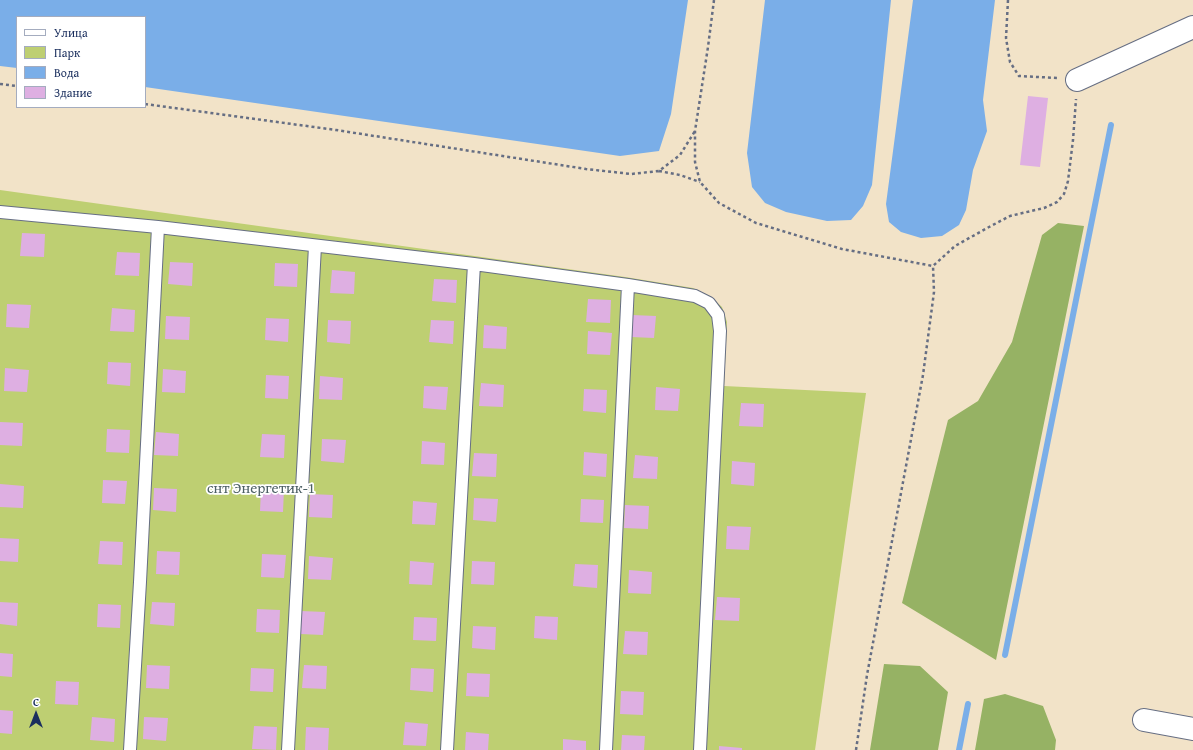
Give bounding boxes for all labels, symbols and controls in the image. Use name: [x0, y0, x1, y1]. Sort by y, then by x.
legend: [16, 16, 146, 108]
text: Улица: [54, 24, 88, 41]
text: Парк: [54, 44, 80, 61]
text: Вода: [54, 64, 79, 81]
text: Здание: [54, 84, 92, 101]
park label: снт Энергетик-1: [207, 480, 315, 498]
north arrow: [16, 694, 56, 734]
text: С: [33, 694, 39, 710]

